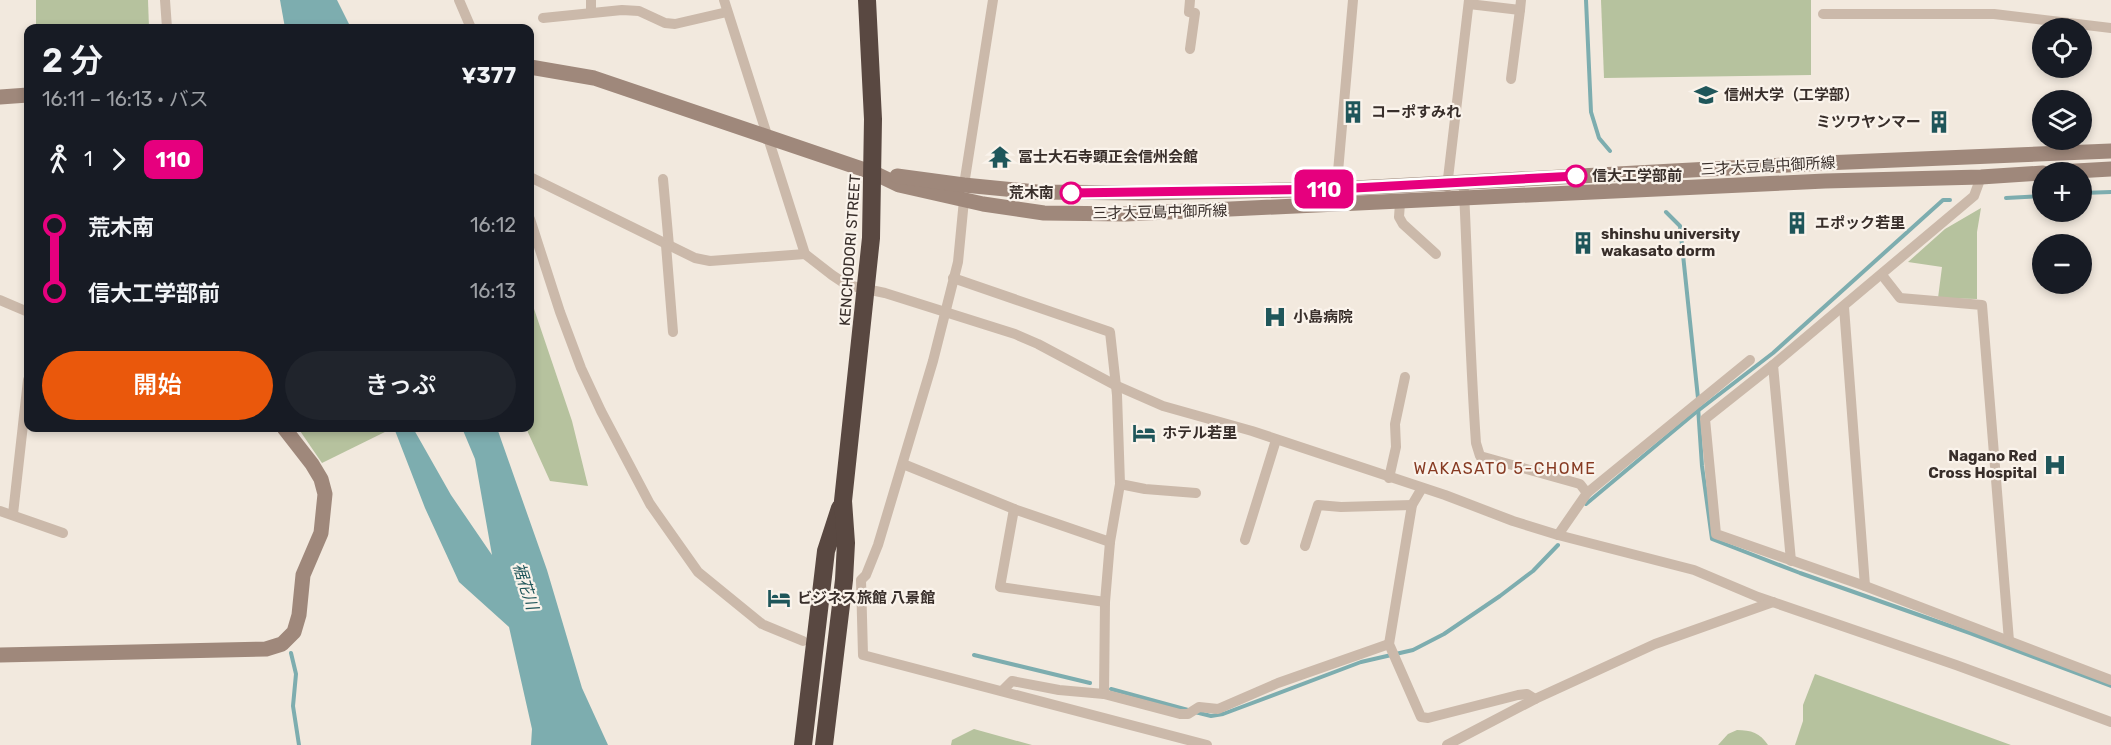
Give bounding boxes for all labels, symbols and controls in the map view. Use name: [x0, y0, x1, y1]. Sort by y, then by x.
map controls: [2032, 18, 2092, 294]
button: locate: [2032, 18, 2092, 78]
text: 2 分: [42, 41, 103, 80]
text: ¥377: [461, 62, 516, 89]
school or university icon: 信州大学（工学部）: [1693, 82, 1719, 108]
place label: 信州大学（工学部）: [1724, 86, 1859, 104]
text: 16:11 – 16:13 · バス: [42, 87, 209, 111]
button: layers: [2032, 90, 2092, 150]
building icon: コーポすみれ: [1340, 99, 1366, 125]
place label: コーポすみれ: [1371, 103, 1461, 121]
building icon: ミツワヤンマー: [1926, 109, 1952, 135]
place label: ミツワヤンマー: [1816, 113, 1921, 131]
icon: walk: [42, 143, 75, 176]
icon: forward: [102, 143, 135, 176]
temple icon: 冨士大石寺顕正会信州会館: [987, 144, 1013, 170]
text: 1: [84, 147, 93, 171]
text: 110: [156, 147, 191, 172]
place label: 冨士大石寺顕正会信州会館: [1018, 148, 1198, 166]
street label: 三才大豆島中御所線: [1700, 153, 1836, 179]
button: +: [2032, 162, 2092, 222]
marker: 信大工学部前: [1565, 165, 1587, 187]
place label: 信大工学部前: [1592, 167, 1682, 185]
line badge: 110: [1290, 170, 1358, 208]
street label: KENCHODORI STREET: [836, 173, 864, 326]
text: 110: [1306, 177, 1342, 202]
marker: 荒木南: [1060, 182, 1082, 204]
place label: 荒木南: [1009, 184, 1054, 202]
street label: 三才大豆島中御所線: [1092, 202, 1228, 222]
building icon: エポック若里: [1784, 210, 1810, 236]
text: 16:12: [470, 213, 516, 237]
text: 荒木南: [88, 214, 154, 241]
place label: エポック若里: [1815, 214, 1905, 232]
place label: shinshu university wakasato dorm: [1601, 225, 1740, 260]
building icon: shinshu university wakasato dorm: [1570, 230, 1596, 256]
button: −: [2032, 234, 2092, 294]
text: 16:13: [470, 279, 516, 303]
text: 信大工学部前: [88, 280, 220, 307]
hospital icon: 小島病院: [1262, 304, 1288, 330]
place label: 小島病院: [1293, 308, 1353, 326]
button: 開始: [42, 351, 273, 420]
button: きっぷ: [285, 351, 516, 420]
hotel icon: ホテル若里: [1131, 420, 1157, 446]
place label: ホテル若里: [1162, 424, 1237, 442]
place label: Nagano Red Cross Hospital: [1928, 447, 2037, 482]
hospital icon: Nagano Red Cross Hospital: [2042, 452, 2068, 478]
district label: WAKASATO 5-CHOME: [1414, 459, 1596, 478]
water label: 裾花川: [509, 560, 543, 614]
hotel icon: ビジネス旅館 八景館: [766, 585, 792, 611]
place label: ビジネス旅館 八景館: [797, 589, 935, 607]

